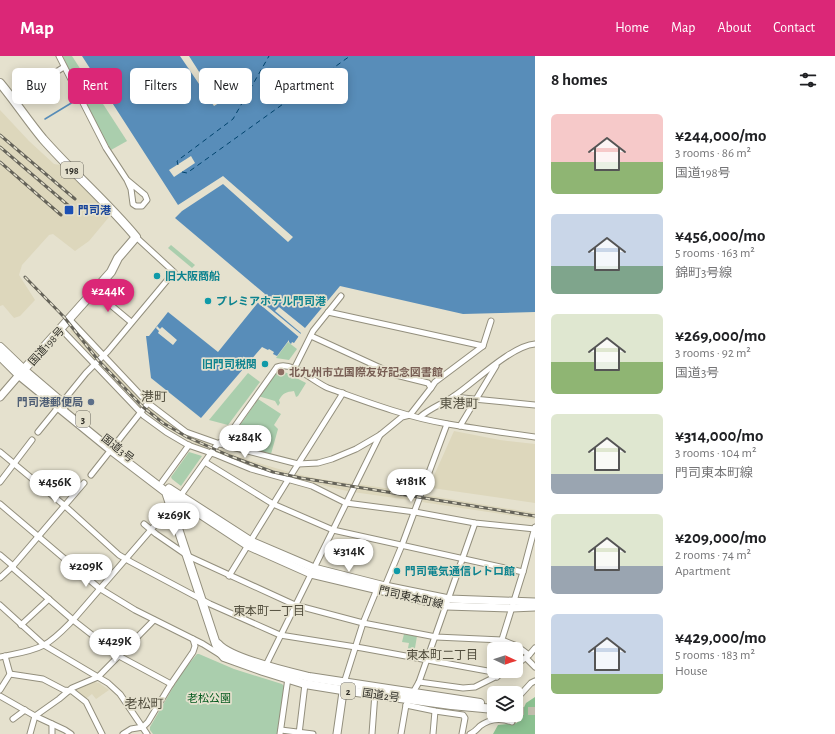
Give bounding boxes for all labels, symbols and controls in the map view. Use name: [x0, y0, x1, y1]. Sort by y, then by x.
text: Map: [20, 19, 54, 38]
text: Home: [615, 21, 649, 35]
text: Map: [671, 21, 695, 35]
text: About: [717, 21, 751, 35]
text: Contact: [773, 21, 815, 35]
chip: Buy: [12, 68, 60, 104]
chip: Rent: [68, 68, 122, 104]
chip: Filters: [130, 68, 191, 104]
chip: New: [199, 68, 252, 104]
chip: Apartment: [260, 68, 348, 104]
icon: filters: [797, 69, 819, 91]
text: 8 homes: [551, 71, 608, 88]
text: ¥244,000/mo: [675, 127, 766, 144]
icon: home: [583, 130, 631, 178]
text: 3 rooms · 86 m²: [675, 147, 751, 160]
road number: 198: [61, 162, 83, 178]
text: 国道198号: [675, 167, 731, 180]
marker: 門司港: [63, 204, 75, 216]
place label: 門司港: [78, 205, 111, 216]
text: ¥456,000/mo: [675, 227, 765, 244]
icon: home: [583, 230, 631, 278]
text: 5 rooms · 163 m²: [675, 247, 755, 260]
text: 錦町3号線: [675, 267, 732, 280]
place label: 旧大阪商船: [165, 270, 220, 282]
marker: 旧大阪商船: [152, 271, 162, 281]
pin: ¥244K: [80, 279, 136, 313]
text: ¥244K: [91, 285, 125, 298]
marker: プレミアホテル門司港: [203, 296, 213, 306]
place label: プレミアホテル門司港: [216, 296, 326, 307]
street label: 国道198号: [26, 324, 66, 368]
text: ¥269,000/mo: [675, 327, 766, 344]
icon: home: [583, 330, 631, 378]
text: 3 rooms · 92 m²: [675, 347, 751, 360]
place label: 旧門司税関: [202, 358, 257, 370]
marker: 旧門司税関: [260, 359, 270, 369]
place label: 北九州市立国際友好記念図書館: [289, 366, 443, 378]
marker: 北九州市立国際友好記念図書館: [276, 367, 286, 377]
text: 国道3号: [675, 367, 719, 380]
district label: 港町: [141, 390, 167, 404]
place label: 門司港郵便局: [17, 396, 83, 408]
marker: 門司港郵便局: [86, 397, 96, 407]
district label: 東港町: [439, 397, 479, 411]
road number: 3: [76, 411, 90, 427]
pin: ¥284K: [217, 425, 273, 459]
text: ¥314,000/mo: [675, 427, 763, 444]
icon: home: [583, 430, 631, 478]
text: ¥284K: [228, 431, 262, 444]
street label: 国道3号: [100, 432, 136, 464]
text: 3 rooms · 104 m²: [675, 447, 756, 460]
text: 門司東本町線: [675, 467, 753, 480]
pin: ¥181K: [383, 469, 439, 503]
pin: ¥456K: [27, 470, 83, 504]
text: ¥181K: [396, 475, 426, 488]
text: ¥456K: [39, 476, 71, 489]
pin: ¥269K: [146, 503, 202, 537]
text: ¥269K: [157, 509, 191, 522]
text: ¥209,000/mo: [675, 529, 766, 546]
icon: home: [583, 530, 631, 578]
pin: ¥314K: [321, 539, 377, 573]
text: ¥314K: [333, 545, 365, 558]
text: 2 rooms · 74 m²: [675, 549, 751, 562]
pin: ¥209K: [58, 554, 114, 588]
text: ¥209K: [69, 560, 103, 573]
place label: 門司電気通信レトロ館: [405, 565, 515, 577]
text: Apartment: [675, 565, 730, 578]
marker: 門司電気通信レトロ館: [392, 566, 402, 576]
street label: 門司東本町線: [377, 584, 445, 610]
district label: 東本町一丁目: [233, 605, 305, 617]
pin: ¥429K: [87, 629, 143, 663]
text: ¥429,000/mo: [675, 629, 766, 646]
icon: home: [583, 630, 631, 678]
text: ¥429K: [98, 635, 132, 648]
north arrow: [487, 642, 523, 678]
map controls: [487, 642, 523, 722]
district label: 東本町二丁目: [406, 649, 478, 661]
text: 5 rooms · 183 m²: [675, 649, 755, 662]
text: House: [675, 665, 707, 678]
road number: 2: [341, 683, 355, 699]
street label: 国道2号: [361, 686, 401, 704]
button: layers: [487, 686, 523, 722]
park label: 老松公園: [187, 692, 231, 704]
district label: 老松町: [124, 697, 164, 711]

